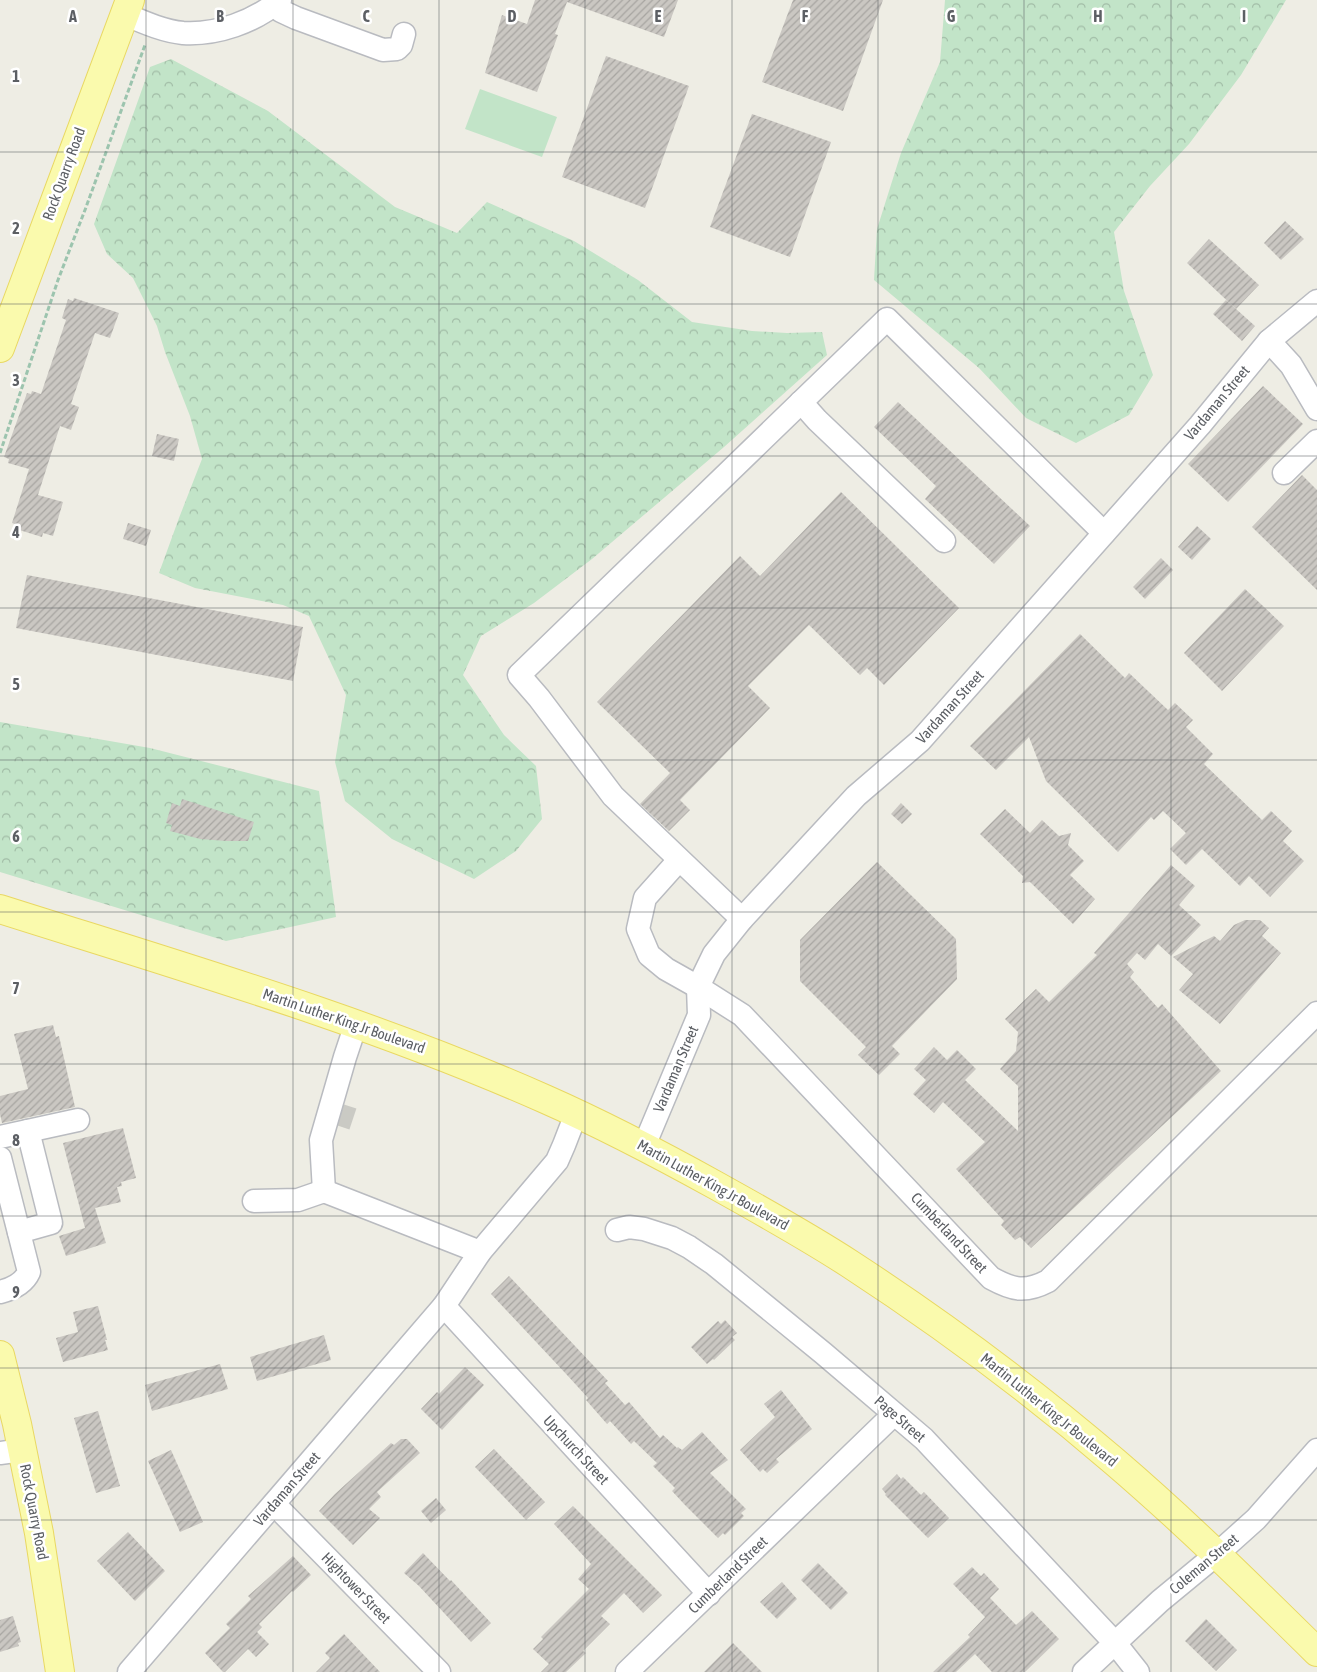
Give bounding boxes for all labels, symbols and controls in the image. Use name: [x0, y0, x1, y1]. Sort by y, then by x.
text: A: [68, 7, 77, 25]
text: B: [216, 7, 224, 25]
text: C: [362, 7, 370, 25]
text: D: [508, 7, 517, 25]
text: E: [655, 7, 662, 25]
text: F: [802, 7, 809, 25]
text: G: [947, 7, 956, 25]
text: H: [1093, 7, 1103, 25]
text: I: [1242, 7, 1246, 25]
text: 1: [12, 67, 20, 85]
street label: Rock Quarry Road: [39, 125, 88, 223]
text: 2: [12, 219, 20, 237]
street label: Vardaman Street: [1180, 362, 1253, 444]
text: 3: [12, 371, 20, 389]
text: 4: [11, 523, 20, 541]
street label: Vardaman Street: [912, 667, 987, 747]
text: 5: [12, 675, 20, 693]
text: 6: [12, 827, 20, 845]
text: 7: [12, 979, 20, 997]
street label: Martin Luther King Jr Boulevard: [261, 985, 428, 1056]
street label: Vardaman Street: [650, 1023, 701, 1115]
text: 8: [12, 1131, 20, 1149]
street label: Martin Luther King Jr Boulevard: [634, 1136, 792, 1233]
street label: Cumberland Street: [908, 1189, 991, 1276]
text: 9: [12, 1283, 20, 1301]
street label: Martin Luther King Jr Boulevard: [978, 1349, 1121, 1470]
street label: Page Street: [871, 1392, 929, 1445]
street label: Upchurch Street: [540, 1412, 613, 1488]
street label: Vardaman Street: [250, 1448, 323, 1529]
street label: Rock Quarry Road: [17, 1462, 52, 1561]
street label: Coleman Street: [1166, 1530, 1241, 1597]
street label: Cumberland Street: [685, 1533, 771, 1617]
street label: Hightower Street: [318, 1549, 394, 1627]

